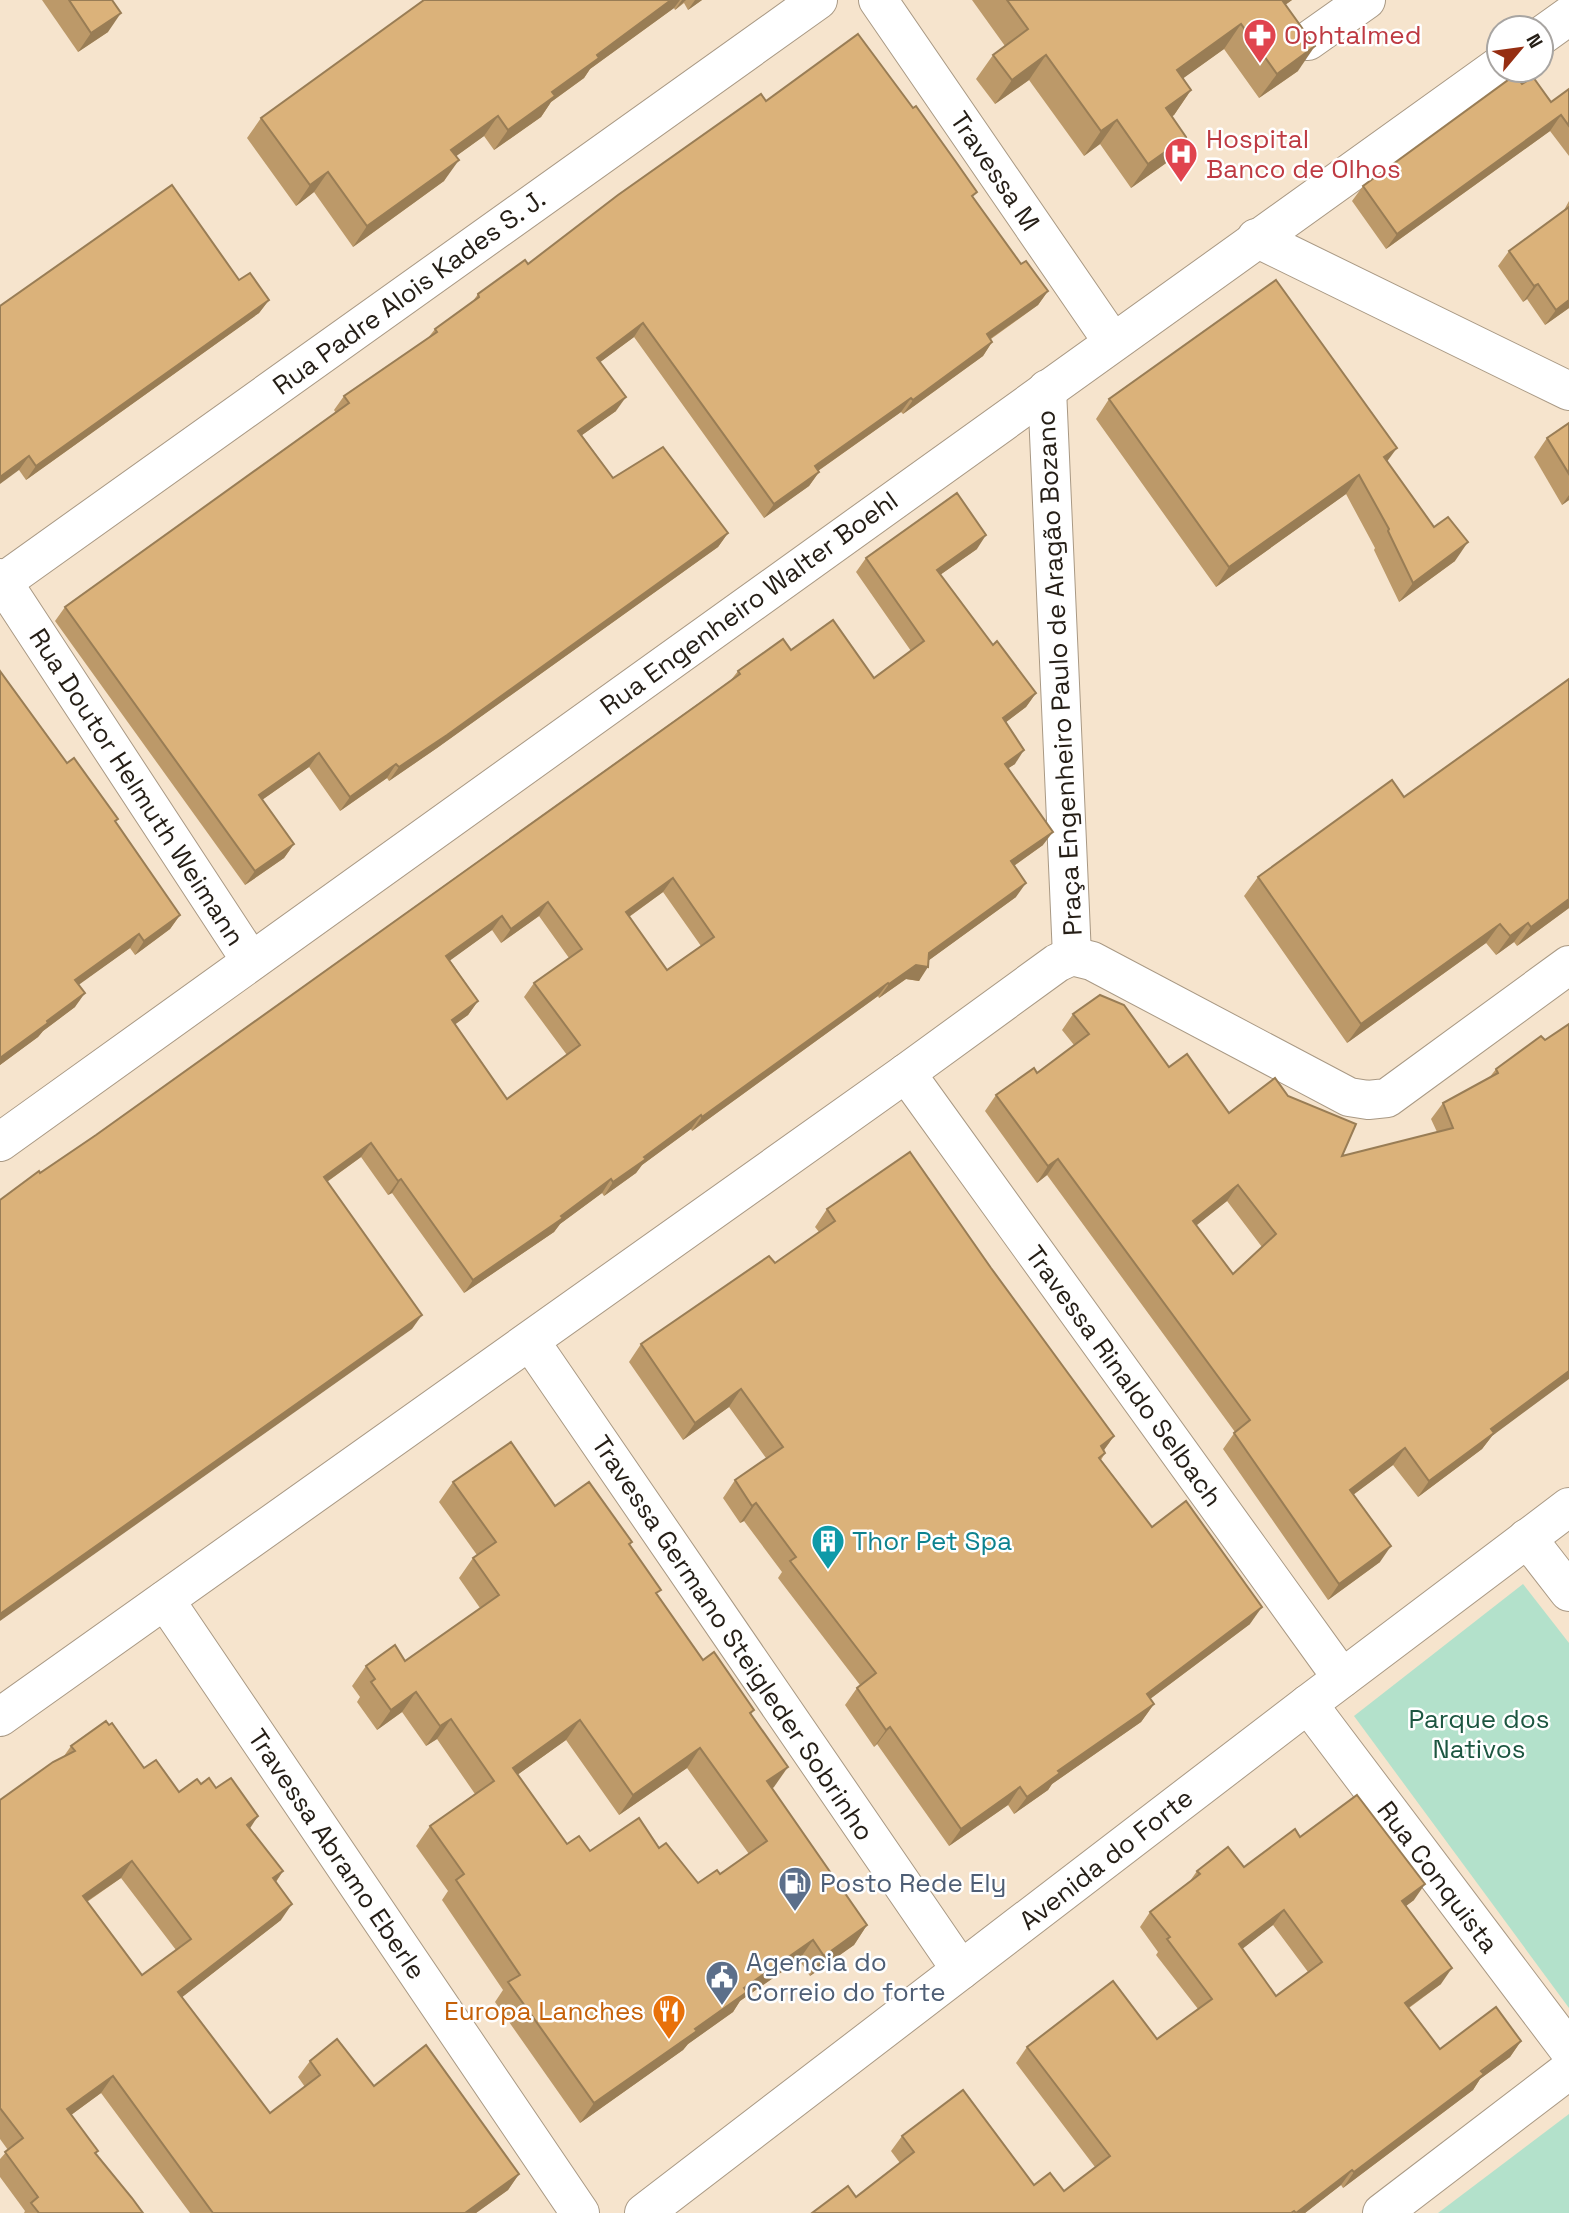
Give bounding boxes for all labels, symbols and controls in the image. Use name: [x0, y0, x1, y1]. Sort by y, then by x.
north arrow: [1485, 14, 1555, 84]
pharmacy icon: Ophtalmed: [1241, 16, 1279, 65]
place label: Ophtalmed: [1284, 18, 1421, 52]
text: N: [1520, 29, 1548, 53]
street label: Travessa M: [943, 105, 1047, 237]
place label: Hospital Banco de Olhos: [1206, 122, 1401, 186]
hospital icon: Hospital Banco de Olhos: [1162, 135, 1200, 184]
street label: Rua Padre Alois Kades S. J.: [266, 182, 552, 402]
street label: Praça Engenheiro Paulo de Aragão Bozano: [1028, 409, 1090, 937]
street label: Rua Engenheiro Walter Boehl: [593, 483, 905, 723]
street label: Rua Doutor Helmuth Weimann: [21, 622, 253, 952]
street label: Travessa Rinaldo Selbach: [1018, 1239, 1230, 1513]
street label: Travessa Germano Steigleder Sobrinho: [584, 1429, 882, 1847]
building icon: Thor Pet Spa: [809, 1522, 847, 1571]
place label: Thor Pet Spa: [852, 1524, 1012, 1558]
park label: Parque dos Nativos: [1409, 1702, 1549, 1766]
street label: Travessa Abramo Eberle: [240, 1722, 434, 1986]
street label: Avenida do Forte: [1012, 1780, 1200, 1938]
street label: Rua Conquista: [1370, 1794, 1506, 1960]
fuel station icon: Posto Rede Ely: [776, 1864, 814, 1913]
place label: Posto Rede Ely: [820, 1866, 1006, 1900]
place label: Agencia do Correio do forte: [746, 1945, 946, 2009]
public building icon: Agencia do Correio do forte: [703, 1958, 741, 2007]
restaurant icon: Europa Lanches: [650, 1992, 688, 2041]
place label: Europa Lanches: [444, 1994, 644, 2028]

